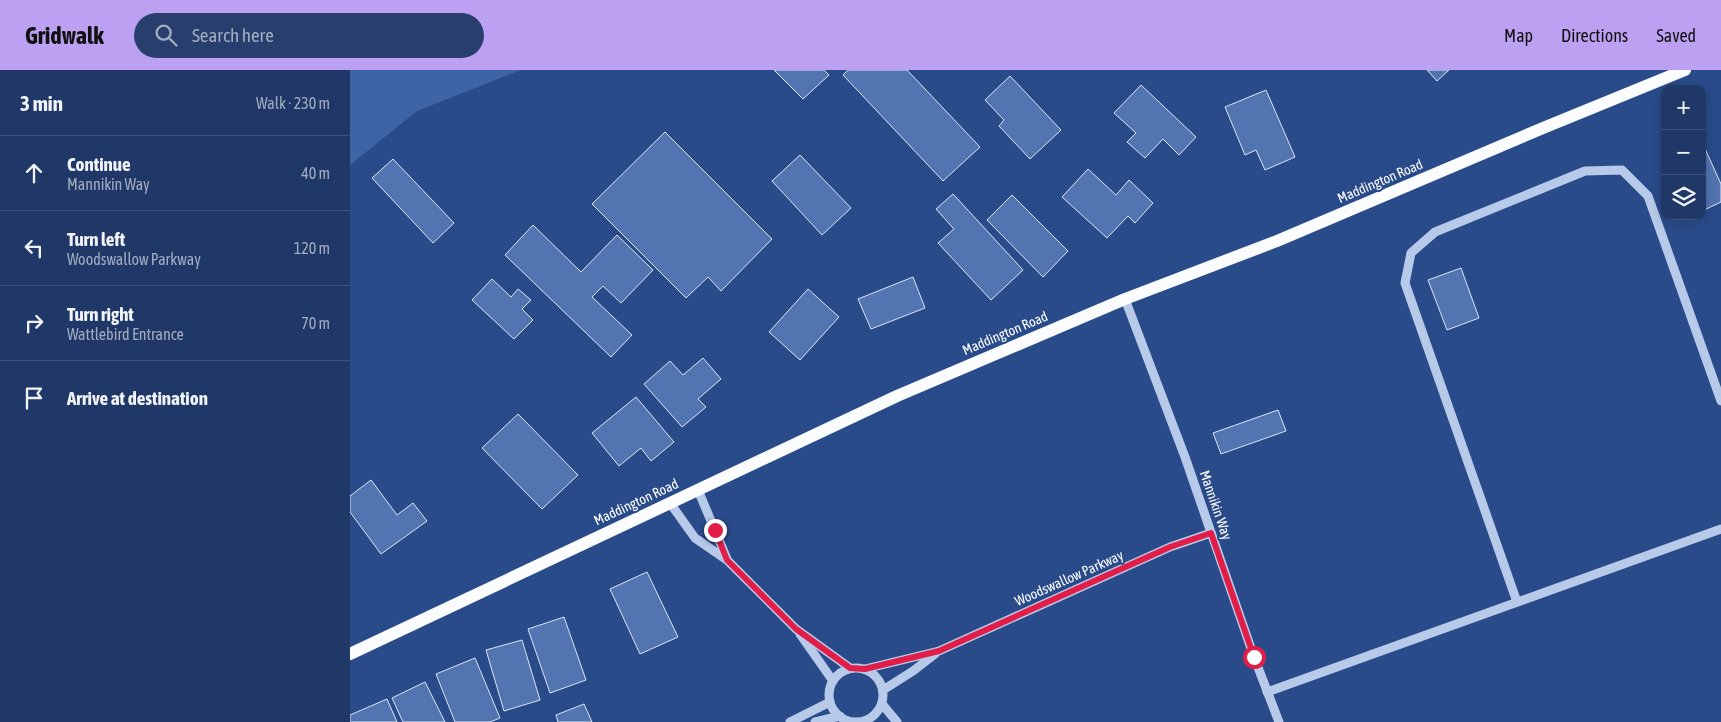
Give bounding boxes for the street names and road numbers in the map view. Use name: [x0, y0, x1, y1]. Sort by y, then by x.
street label: Maddington Road: [1335, 156, 1425, 206]
street label: Maddington Road: [960, 308, 1050, 358]
street label: Mannikin Way: [1197, 468, 1235, 542]
street label: Maddington Road: [591, 475, 681, 529]
street label: Woodswallow Parkway: [1012, 547, 1126, 609]

